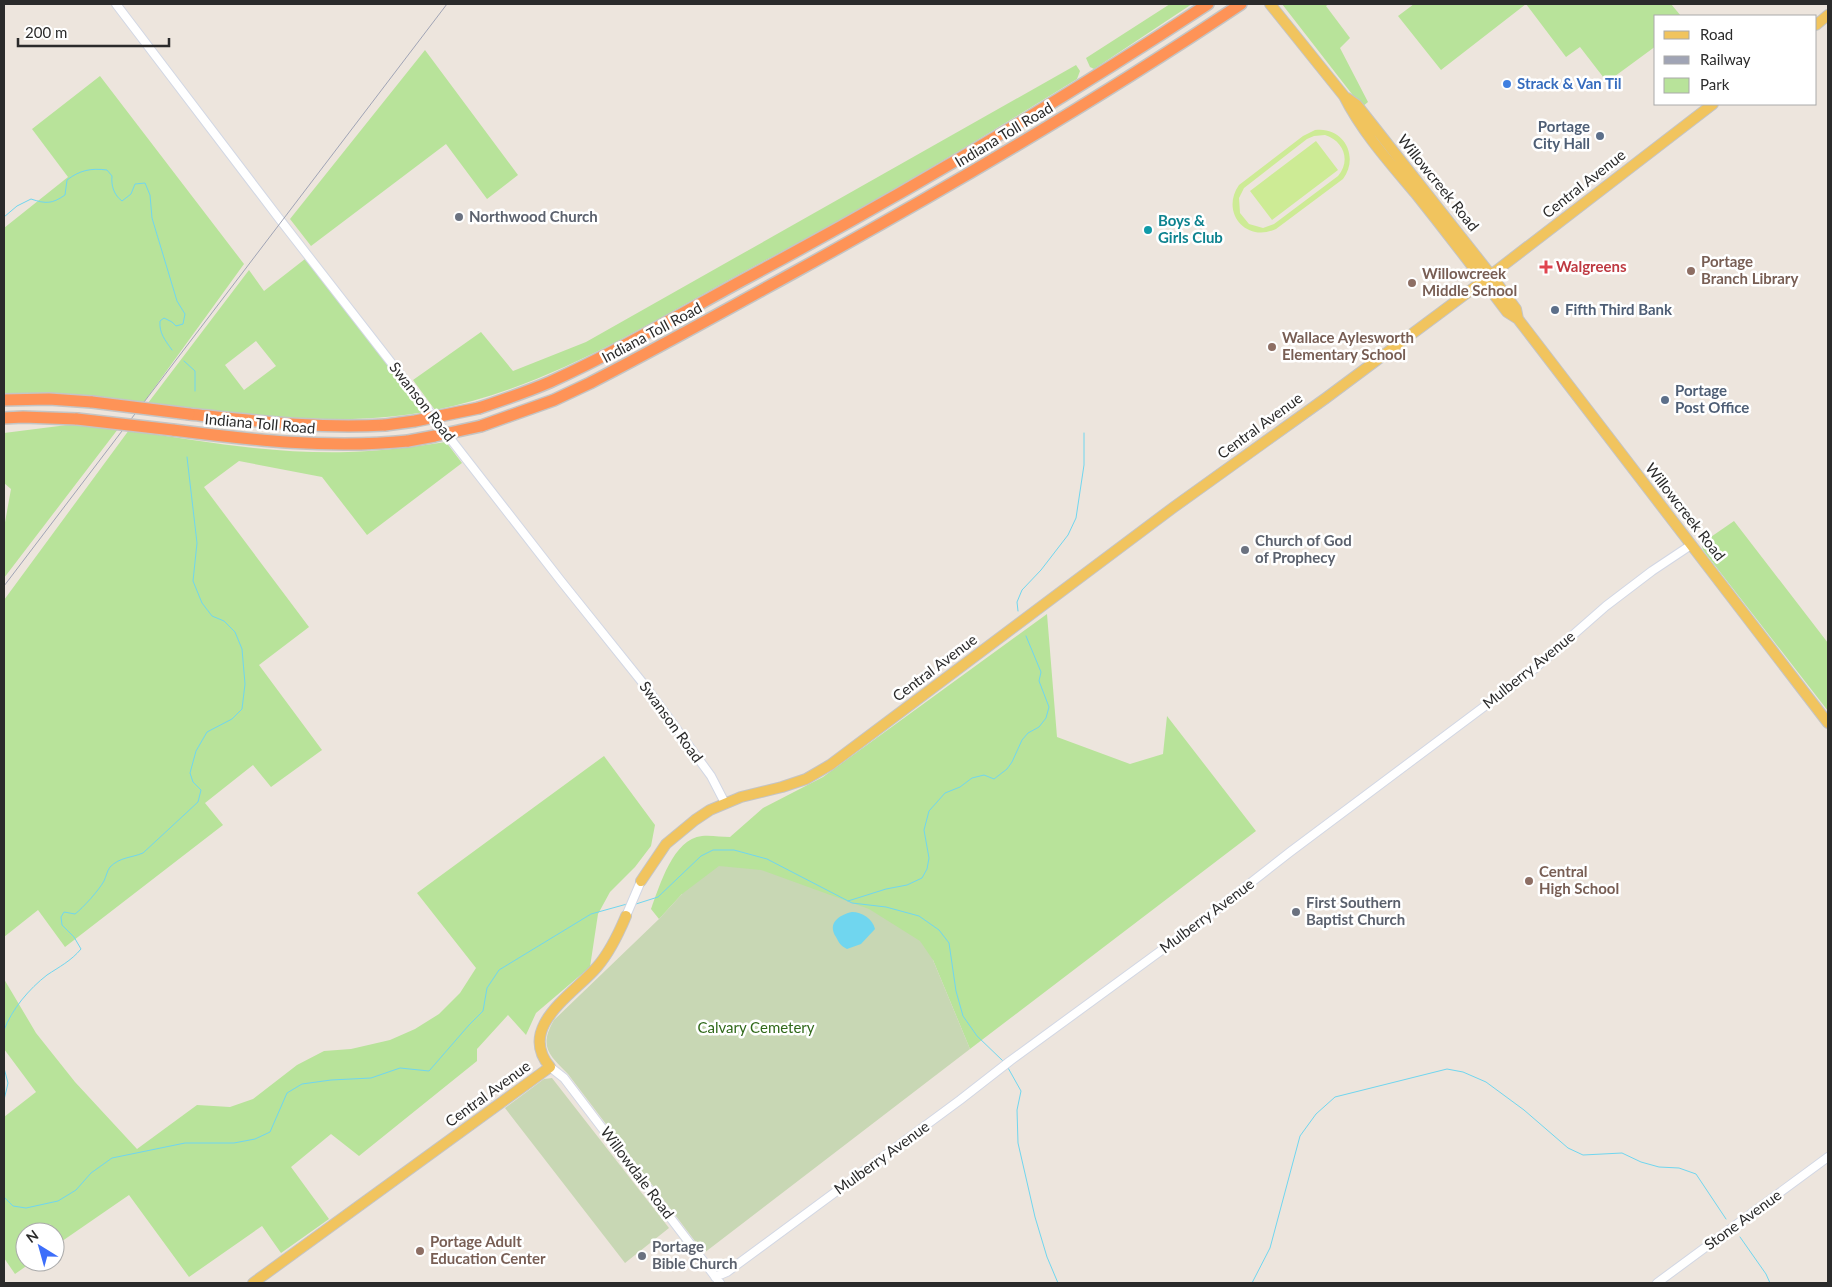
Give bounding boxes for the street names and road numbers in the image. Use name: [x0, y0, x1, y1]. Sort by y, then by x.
street label: Indiana Toll Road: [951, 98, 1056, 170]
street label: Willowcreek Road: [1394, 130, 1483, 234]
street label: Central Avenue: [1538, 145, 1629, 221]
street label: Indiana Toll Road: [598, 298, 705, 366]
street label: Swanson Road: [386, 358, 459, 445]
street label: Central Avenue: [1213, 388, 1306, 462]
street label: Indiana Toll Road: [204, 409, 316, 437]
street label: Willowcreek Road: [1642, 459, 1730, 564]
street label: Mulberry Avenue: [1479, 627, 1578, 712]
street label: Central Avenue: [889, 630, 980, 705]
street label: Swanson Road: [636, 677, 707, 765]
street label: Mulberry Avenue: [1156, 874, 1257, 956]
street label: Central Avenue: [441, 1056, 534, 1130]
street label: Mulberry Avenue: [830, 1117, 933, 1198]
street label: Willowdale Road: [597, 1123, 678, 1222]
street label: Stone Avenue: [1700, 1185, 1785, 1253]

